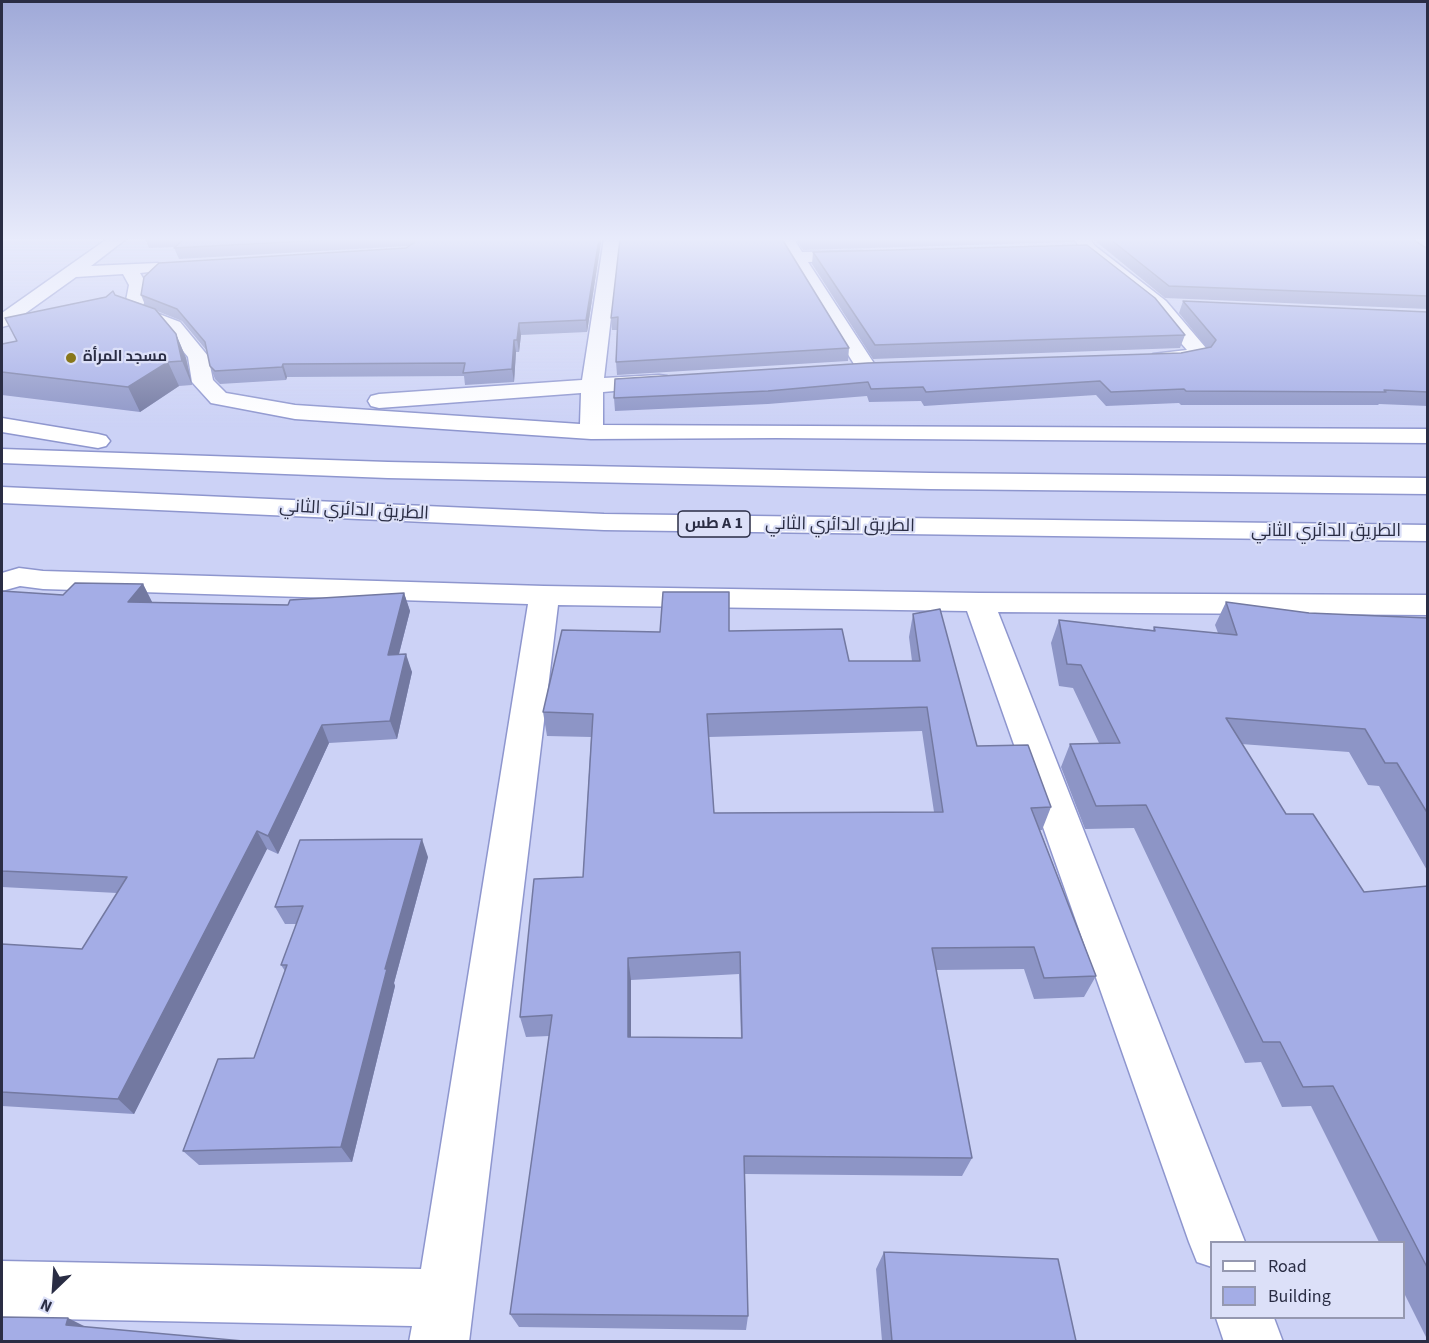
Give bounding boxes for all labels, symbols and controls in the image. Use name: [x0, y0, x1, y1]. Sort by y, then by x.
place label: مسجد المرأة: [83, 349, 167, 367]
marker: مسجد المرأة: [64, 351, 78, 365]
street label: الطريق الدائري الثاني: [279, 496, 429, 526]
road number: طس A 1: [678, 511, 750, 537]
street label: الطريق الدائري الثاني: [765, 514, 915, 538]
street label: الطريق الدائري الثاني: [1251, 521, 1401, 543]
legend: [1210, 1241, 1405, 1319]
text: Road: [1268, 1254, 1307, 1279]
north arrow: [24, 1259, 84, 1319]
text: Building: [1268, 1284, 1331, 1309]
text: N: [37, 1293, 56, 1318]

